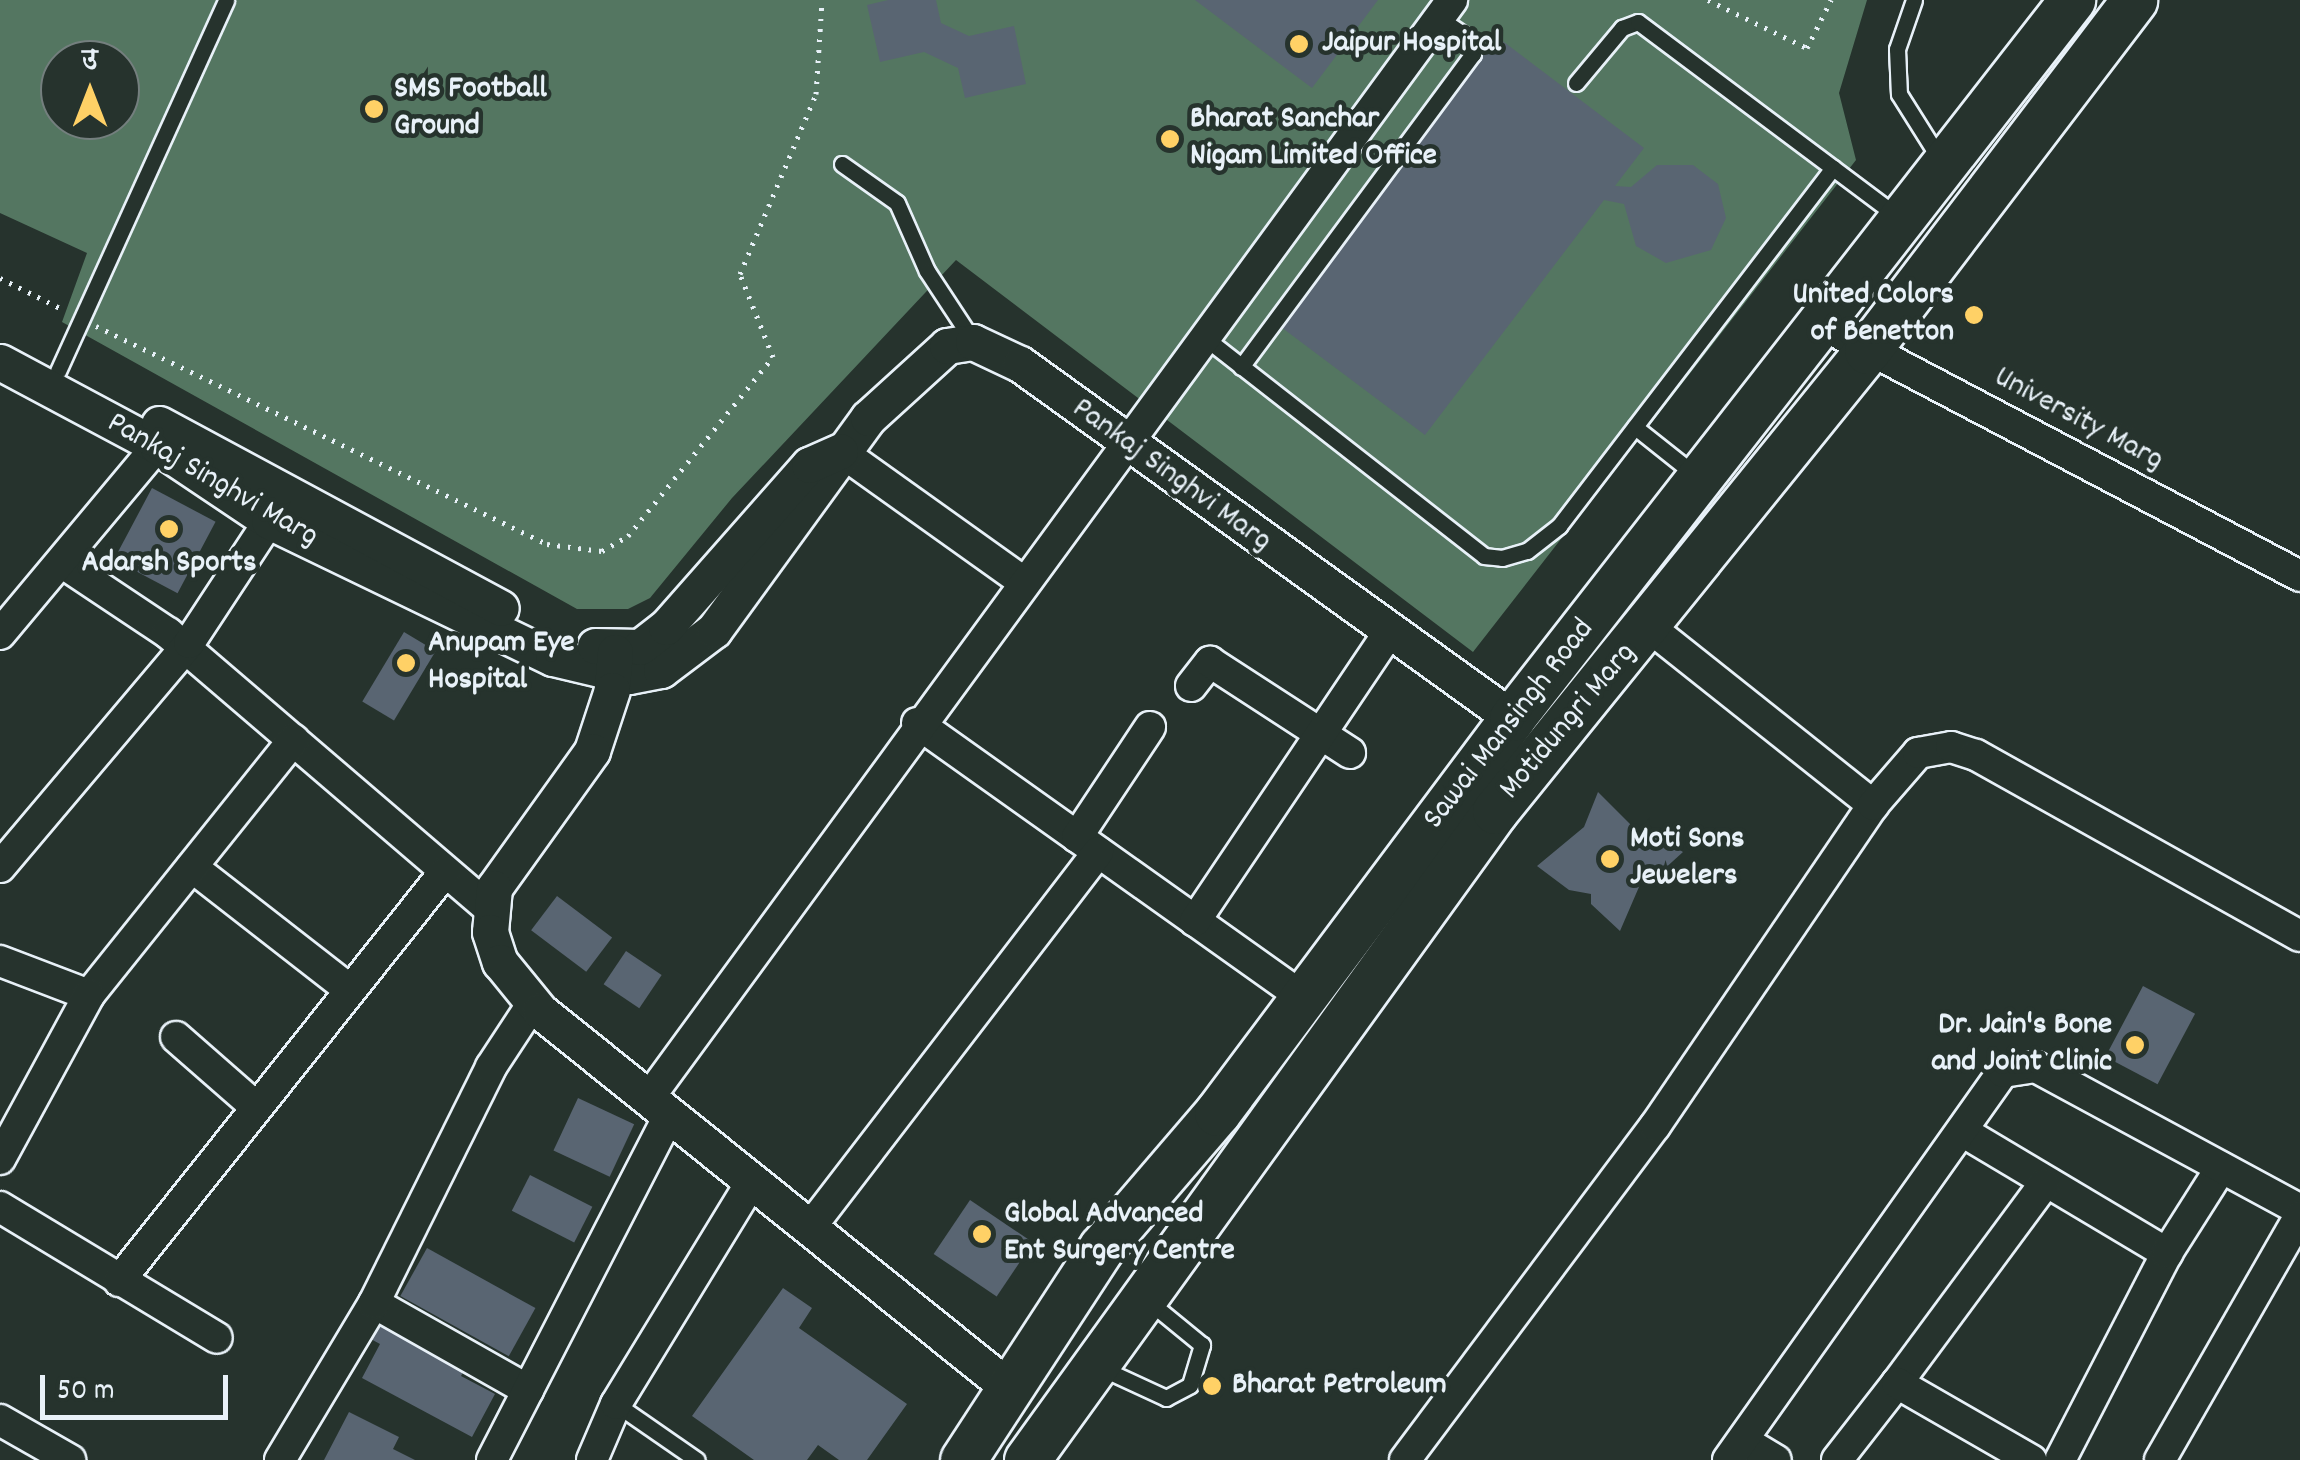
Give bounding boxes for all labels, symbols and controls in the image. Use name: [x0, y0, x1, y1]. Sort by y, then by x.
place label: Jaipur Hospital: [1322, 25, 1501, 63]
marker: Jaipur Hospital: [1286, 31, 1312, 57]
north arrow: [40, 40, 140, 140]
text: उ: [82, 42, 98, 82]
place label: SMS Football Ground: [394, 72, 547, 147]
marker: SMS Football Ground: [363, 98, 385, 120]
place label: Bharat Sanchar Nigam Limited Office: [1190, 102, 1437, 177]
marker: Bharat Sanchar Nigam Limited Office: [1159, 128, 1181, 150]
place label: United Colors of Benetton: [1792, 278, 1954, 353]
marker: United Colors of Benetton: [1963, 304, 1985, 326]
street label: University Marg: [1987, 359, 2169, 481]
street label: Pankaj Singhvi Marg: [1064, 391, 1278, 561]
street label: Pankaj Singhvi Marg: [99, 405, 325, 557]
marker: Adarsh Sports: [158, 518, 180, 540]
place label: Adarsh Sports: [81, 545, 257, 583]
street label: Sawai Mansingh Road: [1416, 612, 1604, 838]
place label: Anupam Eye Hospital: [428, 626, 575, 701]
street label: Motidungri Marg: [1492, 636, 1646, 808]
marker: Anupam Eye Hospital: [393, 650, 419, 676]
place label: Moti Sons Jewelers: [1630, 822, 1745, 897]
marker: Moti Sons Jewelers: [1599, 848, 1621, 870]
place label: Dr. Jain's Bone and Joint Clinic: [1931, 1008, 2112, 1083]
marker: Dr. Jain's Bone and Joint Clinic: [2122, 1032, 2148, 1058]
place label: Global Advanced Ent Surgery Centre: [1004, 1197, 1235, 1272]
marker: Global Advanced Ent Surgery Centre: [969, 1221, 995, 1247]
scale bar: [45, 1355, 232, 1417]
place label: Bharat Petroleum: [1232, 1367, 1447, 1405]
text: 50 m: [57, 1371, 115, 1414]
marker: Bharat Petroleum: [1201, 1375, 1223, 1397]

